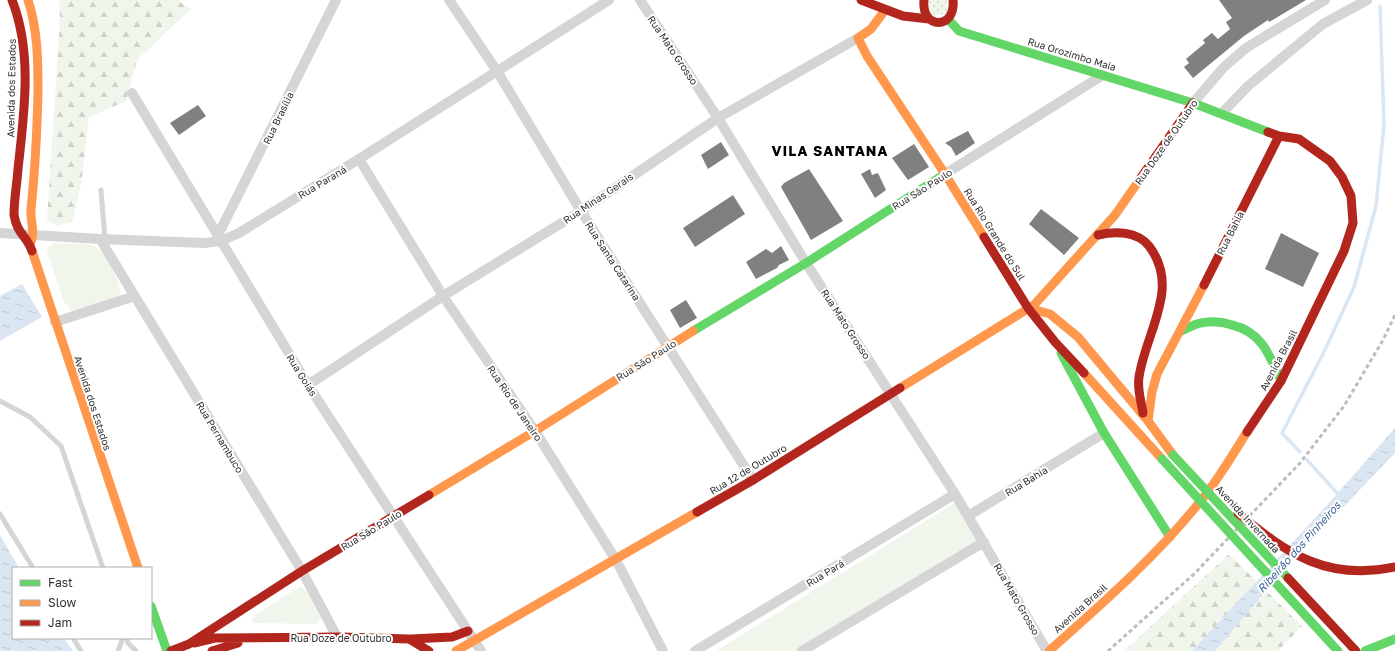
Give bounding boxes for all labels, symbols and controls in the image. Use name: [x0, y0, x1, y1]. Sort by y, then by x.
street label: Rua Mato Grosso: [645, 13, 701, 87]
street label: Rua Orozimbo Maia: [1026, 35, 1118, 73]
street label: Avenida dos Estados: [4, 38, 18, 138]
street label: Rua Brasília: [260, 90, 296, 146]
street label: Rua Doze de Outubro: [1132, 97, 1200, 187]
district label: VILA SANTANA: [772, 142, 888, 159]
street label: Rua Paraná: [296, 163, 348, 201]
street label: Rua São Paulo: [890, 166, 954, 212]
street label: Rua Minas Gerais: [561, 170, 635, 226]
street label: Rua Rio Grande do Sul: [962, 186, 1028, 282]
street label: Rua Bahia: [1214, 209, 1246, 257]
street label: Rua Santa Catarina: [583, 219, 643, 303]
street label: Rua Mato Grosso: [819, 287, 873, 361]
street label: Avenida Brasil: [1257, 327, 1299, 393]
street label: Rua São Paulo: [614, 337, 678, 383]
street label: Rua Goiás: [284, 352, 320, 398]
street label: Avenida dos Estados: [72, 354, 114, 452]
street label: Rua Rio de Janeiro: [485, 363, 545, 443]
street label: Rua Pernambuco: [194, 399, 246, 475]
street label: Rua 12 de Outubro: [707, 441, 789, 497]
street label: Rua Bahia: [1002, 464, 1050, 498]
street label: Avenida Invernada: [1214, 483, 1282, 555]
water label: Ribeirão dos Pinheiros: [1254, 498, 1344, 595]
street label: Rua São Paulo: [339, 507, 403, 553]
street label: Rua Pará: [804, 557, 846, 589]
street label: Rua Mato Grosso: [992, 561, 1042, 637]
legend: [12, 567, 152, 639]
text: Fast: [48, 575, 73, 590]
street label: Avenida Brasil: [1051, 581, 1109, 635]
text: Slow: [48, 595, 76, 610]
text: Jam: [48, 615, 72, 630]
street label: Rua Doze de Outubro: [290, 632, 392, 644]

